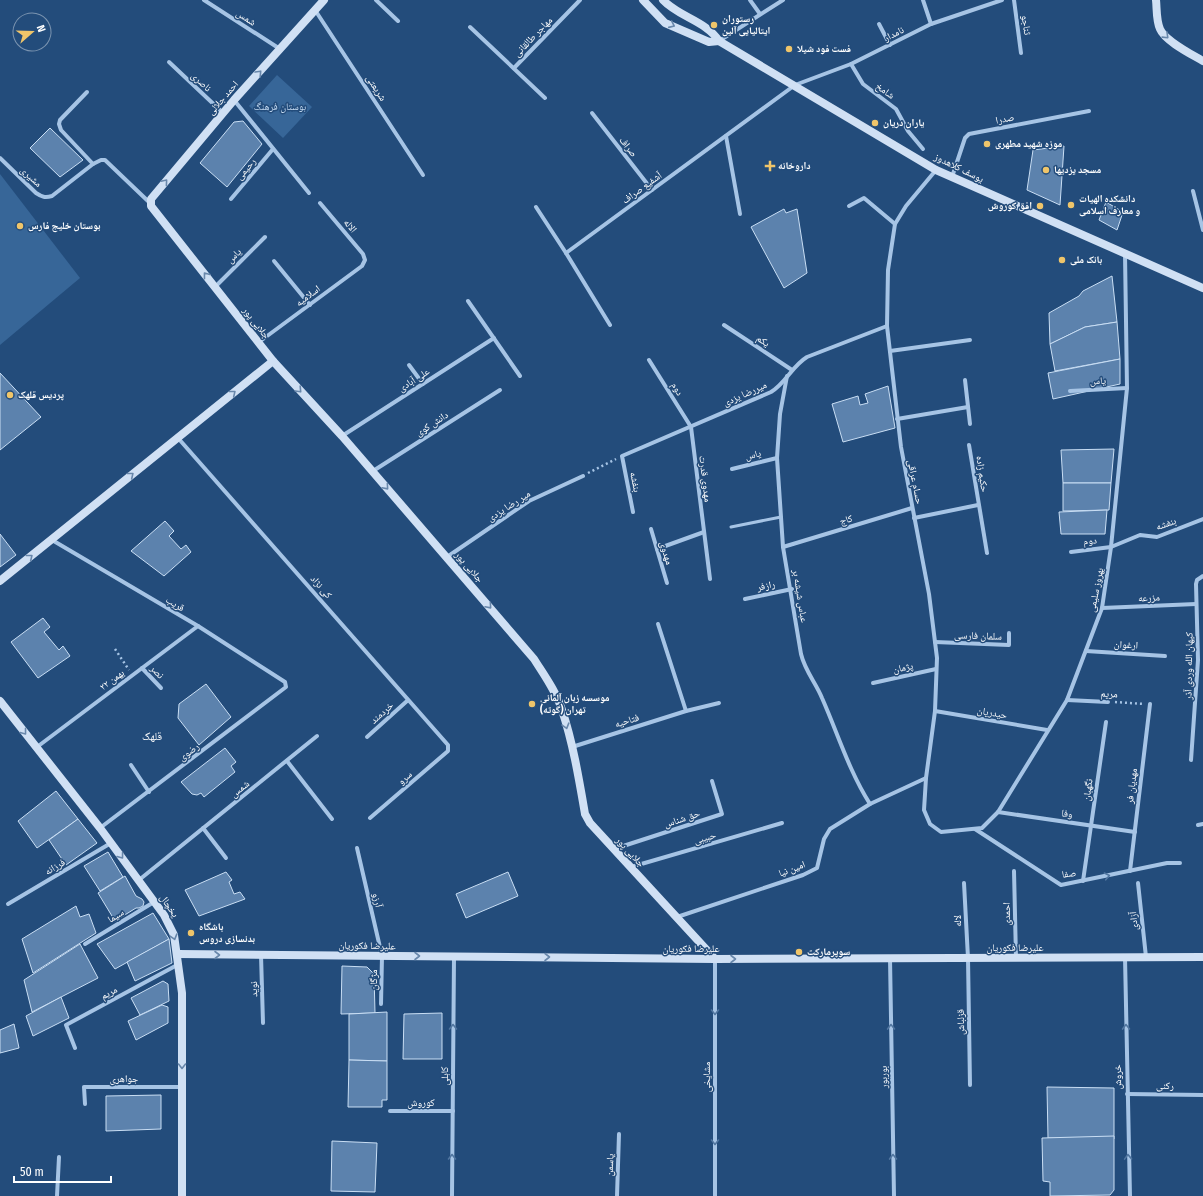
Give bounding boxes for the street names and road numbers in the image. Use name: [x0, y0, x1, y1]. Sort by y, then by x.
street label: شمس: [234, 7, 258, 29]
street label: مهاجر طالقانی: [511, 14, 555, 59]
street label: ثناجو: [1019, 14, 1033, 36]
street label: نامدار: [881, 24, 906, 45]
street label: ناصری: [188, 70, 214, 95]
street label: شریعتی: [363, 73, 389, 104]
street label: احمد جلالی: [205, 78, 241, 118]
street label: شامخ: [873, 80, 897, 102]
street label: صدرا: [995, 111, 1016, 127]
street label: صراف: [616, 134, 640, 160]
street label: یوسف کلاهدوز: [931, 150, 986, 185]
street label: رحیمی: [233, 156, 259, 182]
street label: مشیری: [18, 164, 45, 190]
street label: آشفیع صراف: [620, 169, 665, 206]
street label: الاله: [341, 217, 359, 235]
street label: یاس: [224, 246, 244, 266]
street label: اسلامیه: [293, 283, 323, 309]
street label: جلایی پور: [239, 304, 273, 342]
street label: یکم: [754, 332, 772, 351]
street label: علی آبادی: [396, 366, 432, 394]
street label: یاس: [1090, 375, 1106, 387]
street label: میررضا یزدی: [721, 379, 769, 409]
street label: دوم: [667, 380, 686, 398]
street label: دانش کوی: [413, 409, 451, 439]
street label: یاس: [744, 447, 762, 463]
street label: مهدوی قدرت: [696, 455, 714, 503]
street label: حکیم زاده: [973, 455, 991, 494]
street label: حسام عراقی: [904, 459, 925, 506]
street label: بنفشه: [627, 471, 643, 494]
street label: میر رضا یزدی: [485, 487, 533, 524]
street label: کاج: [838, 512, 854, 528]
street label: بنفشه: [1154, 515, 1178, 533]
street label: دوم: [1082, 534, 1098, 549]
street label: مهدوی: [657, 540, 675, 567]
street label: جلایی پور: [452, 548, 486, 585]
street label: بهروز سلیمی: [1086, 566, 1106, 613]
street label: عباس شیشه بر: [790, 568, 810, 623]
street label: کی نژاد: [308, 573, 334, 601]
street label: رازفر: [755, 578, 776, 594]
street label: مزرعه: [1138, 591, 1161, 605]
street label: قریب: [163, 594, 187, 614]
street label: سلمان فارسی: [954, 629, 1003, 643]
street label: کیهان الله وردی آذر: [1182, 632, 1196, 701]
street label: ارغوان: [1114, 638, 1138, 652]
street label: پژمان: [892, 660, 914, 676]
street label: نصر: [147, 662, 167, 682]
street label: ۲۲ بهمن: [97, 667, 127, 693]
street label: مریم: [1100, 688, 1118, 701]
street label: خردمند: [368, 699, 396, 726]
street label: حیدریان: [976, 704, 1009, 722]
street label: فتاحیه: [613, 712, 641, 730]
street label: رضوی: [176, 740, 202, 764]
street label: مهدیان فر: [1124, 767, 1140, 805]
street label: سرو: [395, 768, 415, 788]
street label: شمس: [228, 778, 252, 800]
street label: نگهبان: [1080, 778, 1096, 802]
street label: حق شناس: [662, 807, 702, 830]
street label: وفا: [1061, 807, 1074, 821]
street label: حبیبی: [692, 829, 718, 847]
street label: جلایی پور: [612, 834, 647, 870]
street label: فرزانه: [43, 856, 67, 878]
street label: امین نیا: [777, 858, 807, 880]
street label: صفا: [1061, 867, 1077, 881]
street label: آرزو: [369, 891, 385, 909]
street label: یخچال: [157, 892, 181, 920]
street label: احمدی: [1001, 902, 1013, 926]
street label: سیما: [106, 906, 127, 925]
street label: آزادی: [1127, 911, 1141, 931]
street label: لاله: [952, 915, 964, 927]
street label: علیرضا فکوریان: [338, 940, 396, 952]
street label: علیرضا فکوریان: [986, 942, 1044, 954]
street label: علیرضا فکوریان: [662, 943, 720, 955]
street label: مژگان: [368, 969, 380, 991]
street label: نوید: [248, 981, 260, 997]
street label: مریم: [99, 983, 120, 1003]
street label: قزلباش: [955, 1009, 967, 1035]
street label: مشایخی: [701, 1061, 713, 1092]
street label: خروش: [1112, 1064, 1124, 1090]
street label: بوربور: [878, 1065, 890, 1089]
street label: کابلی: [439, 1067, 451, 1085]
street label: جواهری: [110, 1073, 139, 1085]
street label: رکنی: [1156, 1080, 1174, 1092]
street label: کوروش: [407, 1097, 435, 1109]
street label: یاسمن: [603, 1153, 617, 1177]

